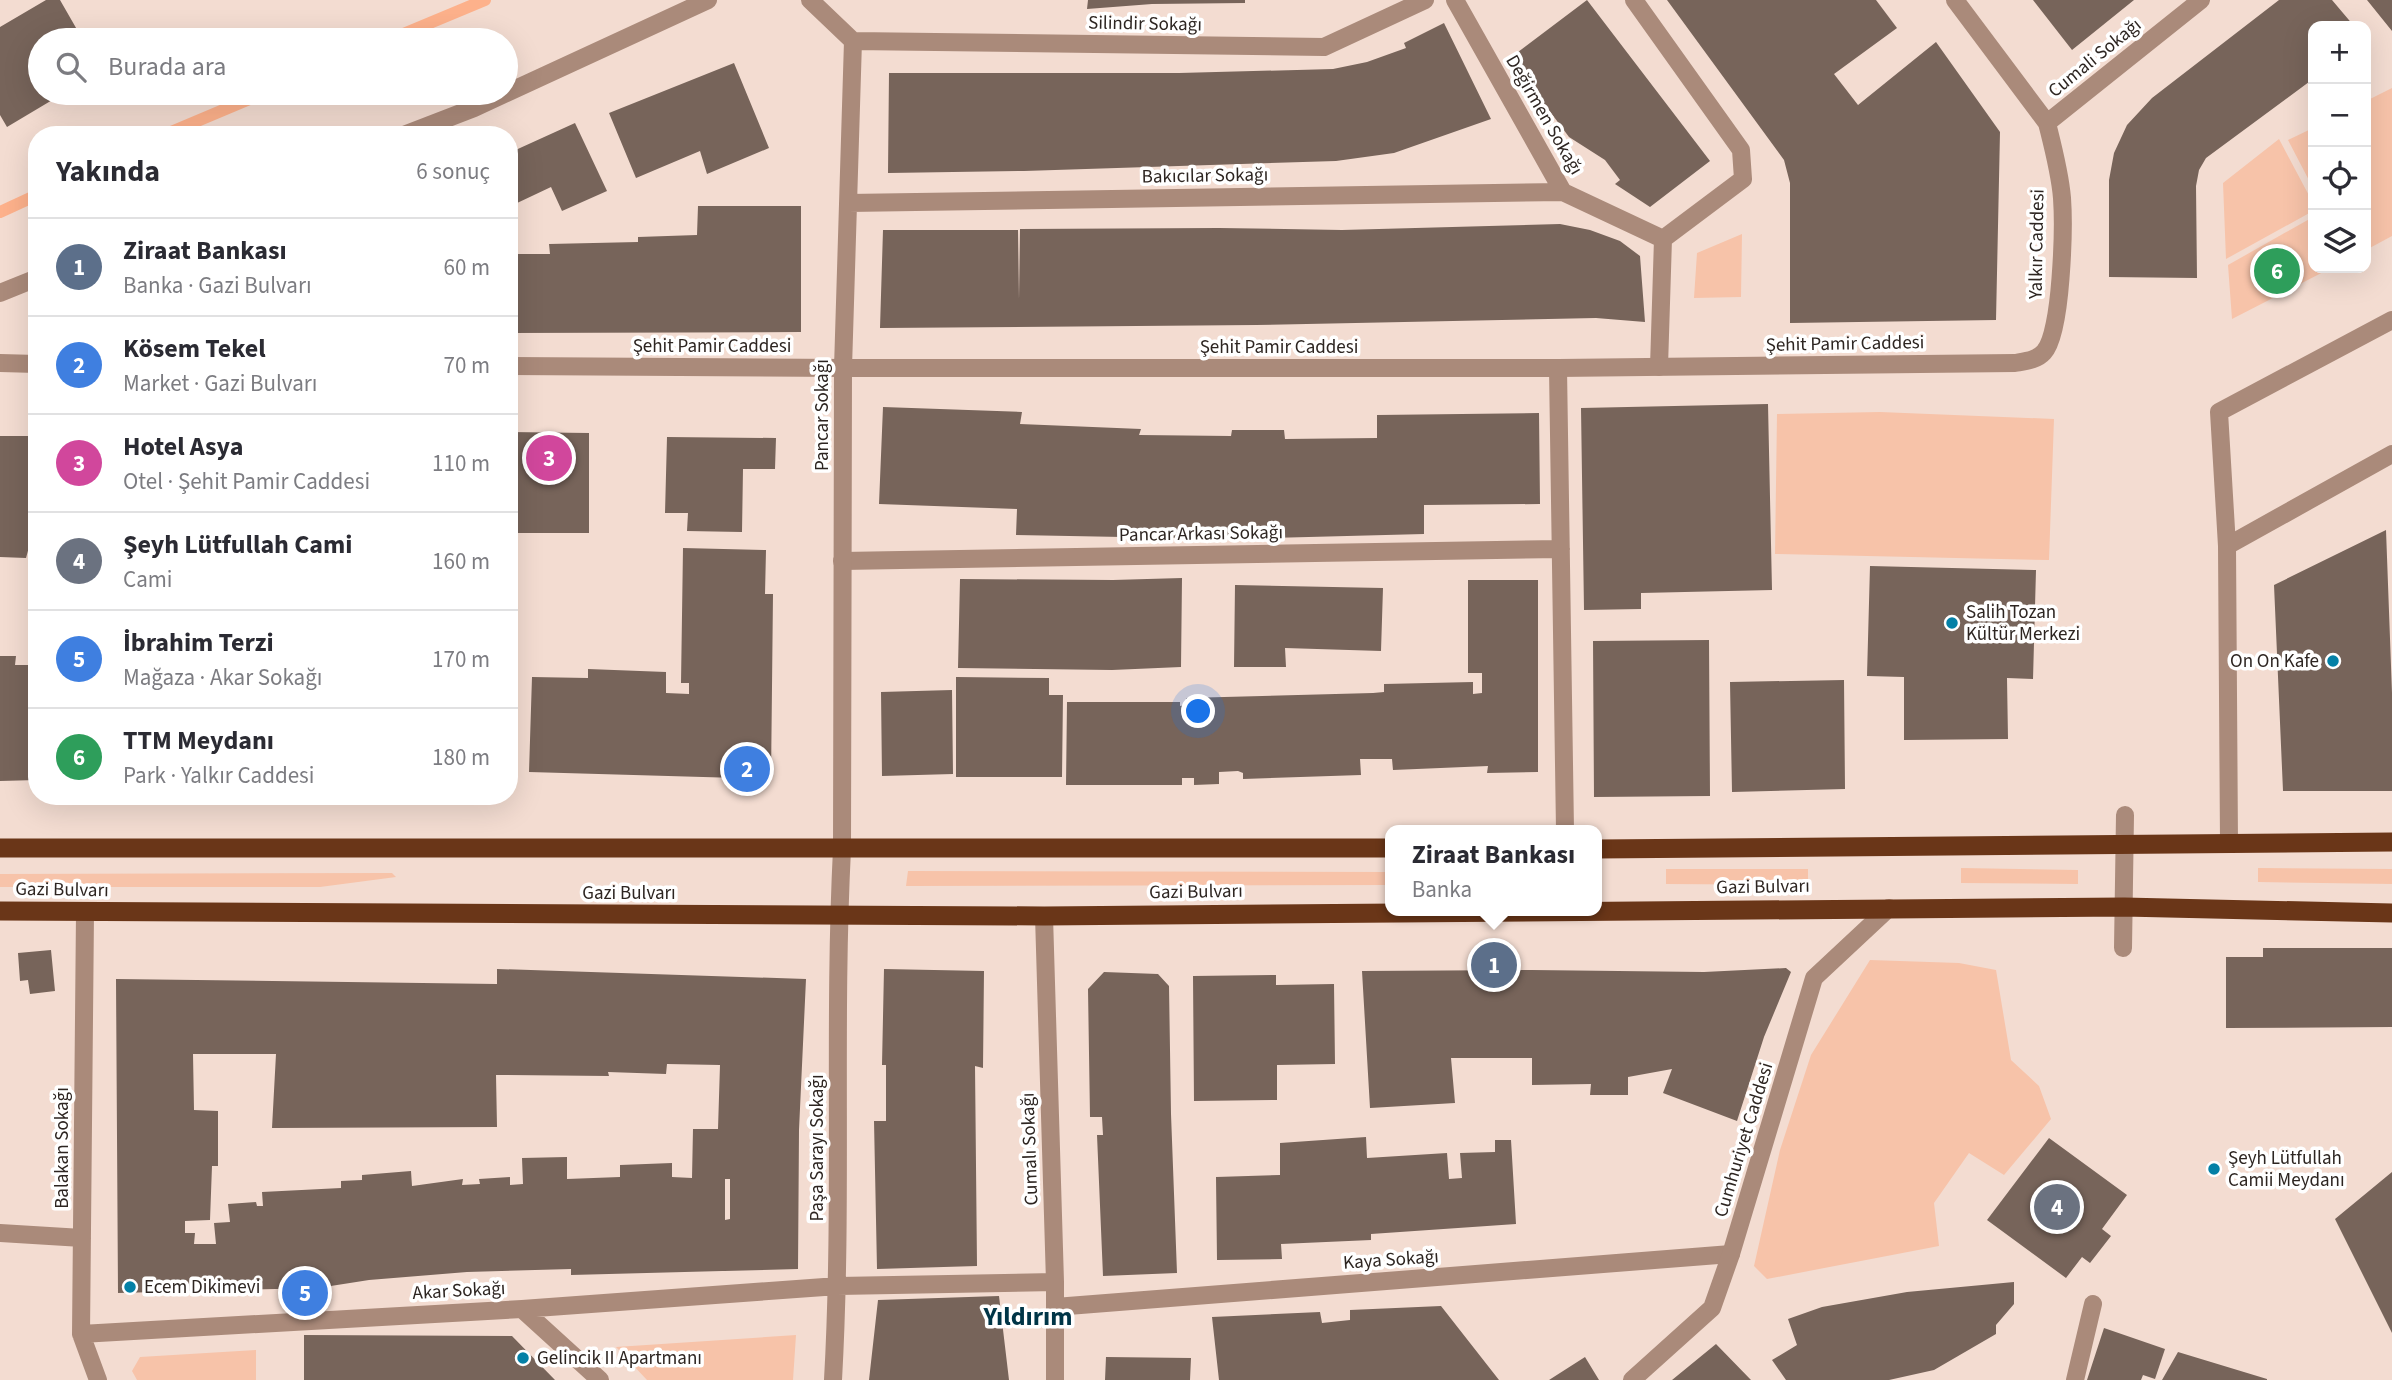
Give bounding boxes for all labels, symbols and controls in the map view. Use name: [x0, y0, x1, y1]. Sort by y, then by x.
street label: Silindir Sokağı: [1088, 10, 1202, 38]
street label: Cumali Sokağı: [2043, 12, 2147, 104]
map controls: [2308, 21, 2371, 273]
button: +: [2308, 21, 2371, 84]
search box: [28, 28, 518, 105]
icon: search: [52, 48, 90, 86]
text: Burada ara: [108, 48, 226, 85]
street label: Değirmen Sokağı: [1499, 50, 1589, 180]
button: −: [2308, 84, 2371, 147]
button: locate: [2308, 147, 2371, 210]
text: Yakında: [56, 150, 160, 193]
text: 6 sonuç: [416, 155, 490, 188]
street label: Bakıcılar Sokağı: [1142, 161, 1268, 191]
street label: Yalkır Caddesi: [2023, 189, 2051, 300]
button: layers: [2308, 210, 2371, 273]
text: Ziraat Bankası: [123, 232, 287, 269]
pin: 6: [2254, 245, 2300, 297]
text: 1: [73, 251, 85, 284]
text: 60 m: [443, 251, 490, 284]
text: Banka · Gazi Bulvarı: [123, 269, 312, 302]
street label: Şehit Pamir Caddesi: [1765, 329, 1925, 359]
text: Kösem Tekel: [123, 330, 266, 367]
street label: Şehit Pamir Caddesi: [633, 333, 791, 360]
street label: Şehit Pamir Caddesi: [1200, 334, 1358, 361]
text: 2: [73, 349, 85, 382]
text: 70 m: [443, 349, 490, 382]
street label: Pancar Sokağı: [809, 359, 836, 471]
text: Market · Gazi Bulvarı: [123, 367, 317, 400]
text: Hotel Asya: [123, 428, 243, 465]
pin: 3: [526, 432, 572, 484]
text: 3: [73, 447, 85, 480]
text: 110 m: [432, 447, 490, 480]
text: Otel · Şehit Pamir Caddesi: [123, 465, 370, 498]
street label: Pancar Arkası Sokağı: [1119, 519, 1283, 549]
text: Şeyh Lütfullah Cami: [123, 526, 352, 563]
text: 4: [73, 545, 85, 578]
text: 160 m: [432, 545, 490, 578]
text: Cami: [123, 563, 172, 596]
place label: Salih Tozan Kültür Merkezi: [1966, 599, 2080, 648]
marker: Salih Tozan Kültür Merkezi: [1944, 615, 1960, 631]
text: İbrahim Terzi: [123, 624, 274, 661]
text: 5: [73, 643, 85, 676]
text: 170 m: [432, 643, 490, 676]
place label: On On Kafe: [2230, 648, 2319, 675]
marker: On On Kafe: [2325, 653, 2341, 669]
text: Mağaza · Akar Sokağı: [123, 661, 322, 694]
your location: [1181, 694, 1215, 728]
text: TTM Meydanı: [123, 722, 274, 759]
text: 6: [73, 741, 85, 774]
text: 180 m: [432, 741, 490, 774]
pin: 2: [724, 743, 770, 795]
text: Park · Yalkır Caddesi: [123, 759, 314, 792]
popup: [1385, 825, 1602, 916]
text: Ziraat Bankası: [1412, 836, 1575, 873]
text: Banka: [1412, 873, 1472, 906]
street label: Gazi Bulvarı: [1716, 873, 1810, 901]
street label: Gazi Bulvarı: [15, 876, 109, 904]
street label: Gazi Bulvarı: [1149, 878, 1243, 906]
street label: Gazi Bulvarı: [582, 880, 676, 907]
pin: 1: [1471, 939, 1517, 991]
street label: Cumhuriyet Caddesi: [1708, 1059, 1780, 1221]
street label: Paşa Sarayı Sokağı: [804, 1074, 831, 1222]
street label: Balakan Sokağı: [49, 1087, 76, 1209]
street label: Cumalı Sokağı: [1015, 1092, 1045, 1206]
place label: Şeyh Lütfullah Camii Meydanı: [2228, 1145, 2345, 1194]
marker: Şeyh Lütfullah Camii Meydanı: [2206, 1161, 2222, 1177]
pin: 4: [2034, 1181, 2080, 1233]
street label: Kaya Sokağı: [1342, 1243, 1440, 1277]
pin: 5: [282, 1267, 328, 1319]
place label: Ecem Dikimevi: [144, 1274, 260, 1301]
street label: Akar Sokağı: [412, 1275, 506, 1307]
marker: Ecem Dikimevi: [122, 1279, 138, 1295]
district label: Yıldırım: [982, 1298, 1073, 1335]
place label: Gelincik II Apartmanı: [537, 1345, 702, 1372]
marker: Gelincik II Apartmanı: [515, 1350, 531, 1366]

